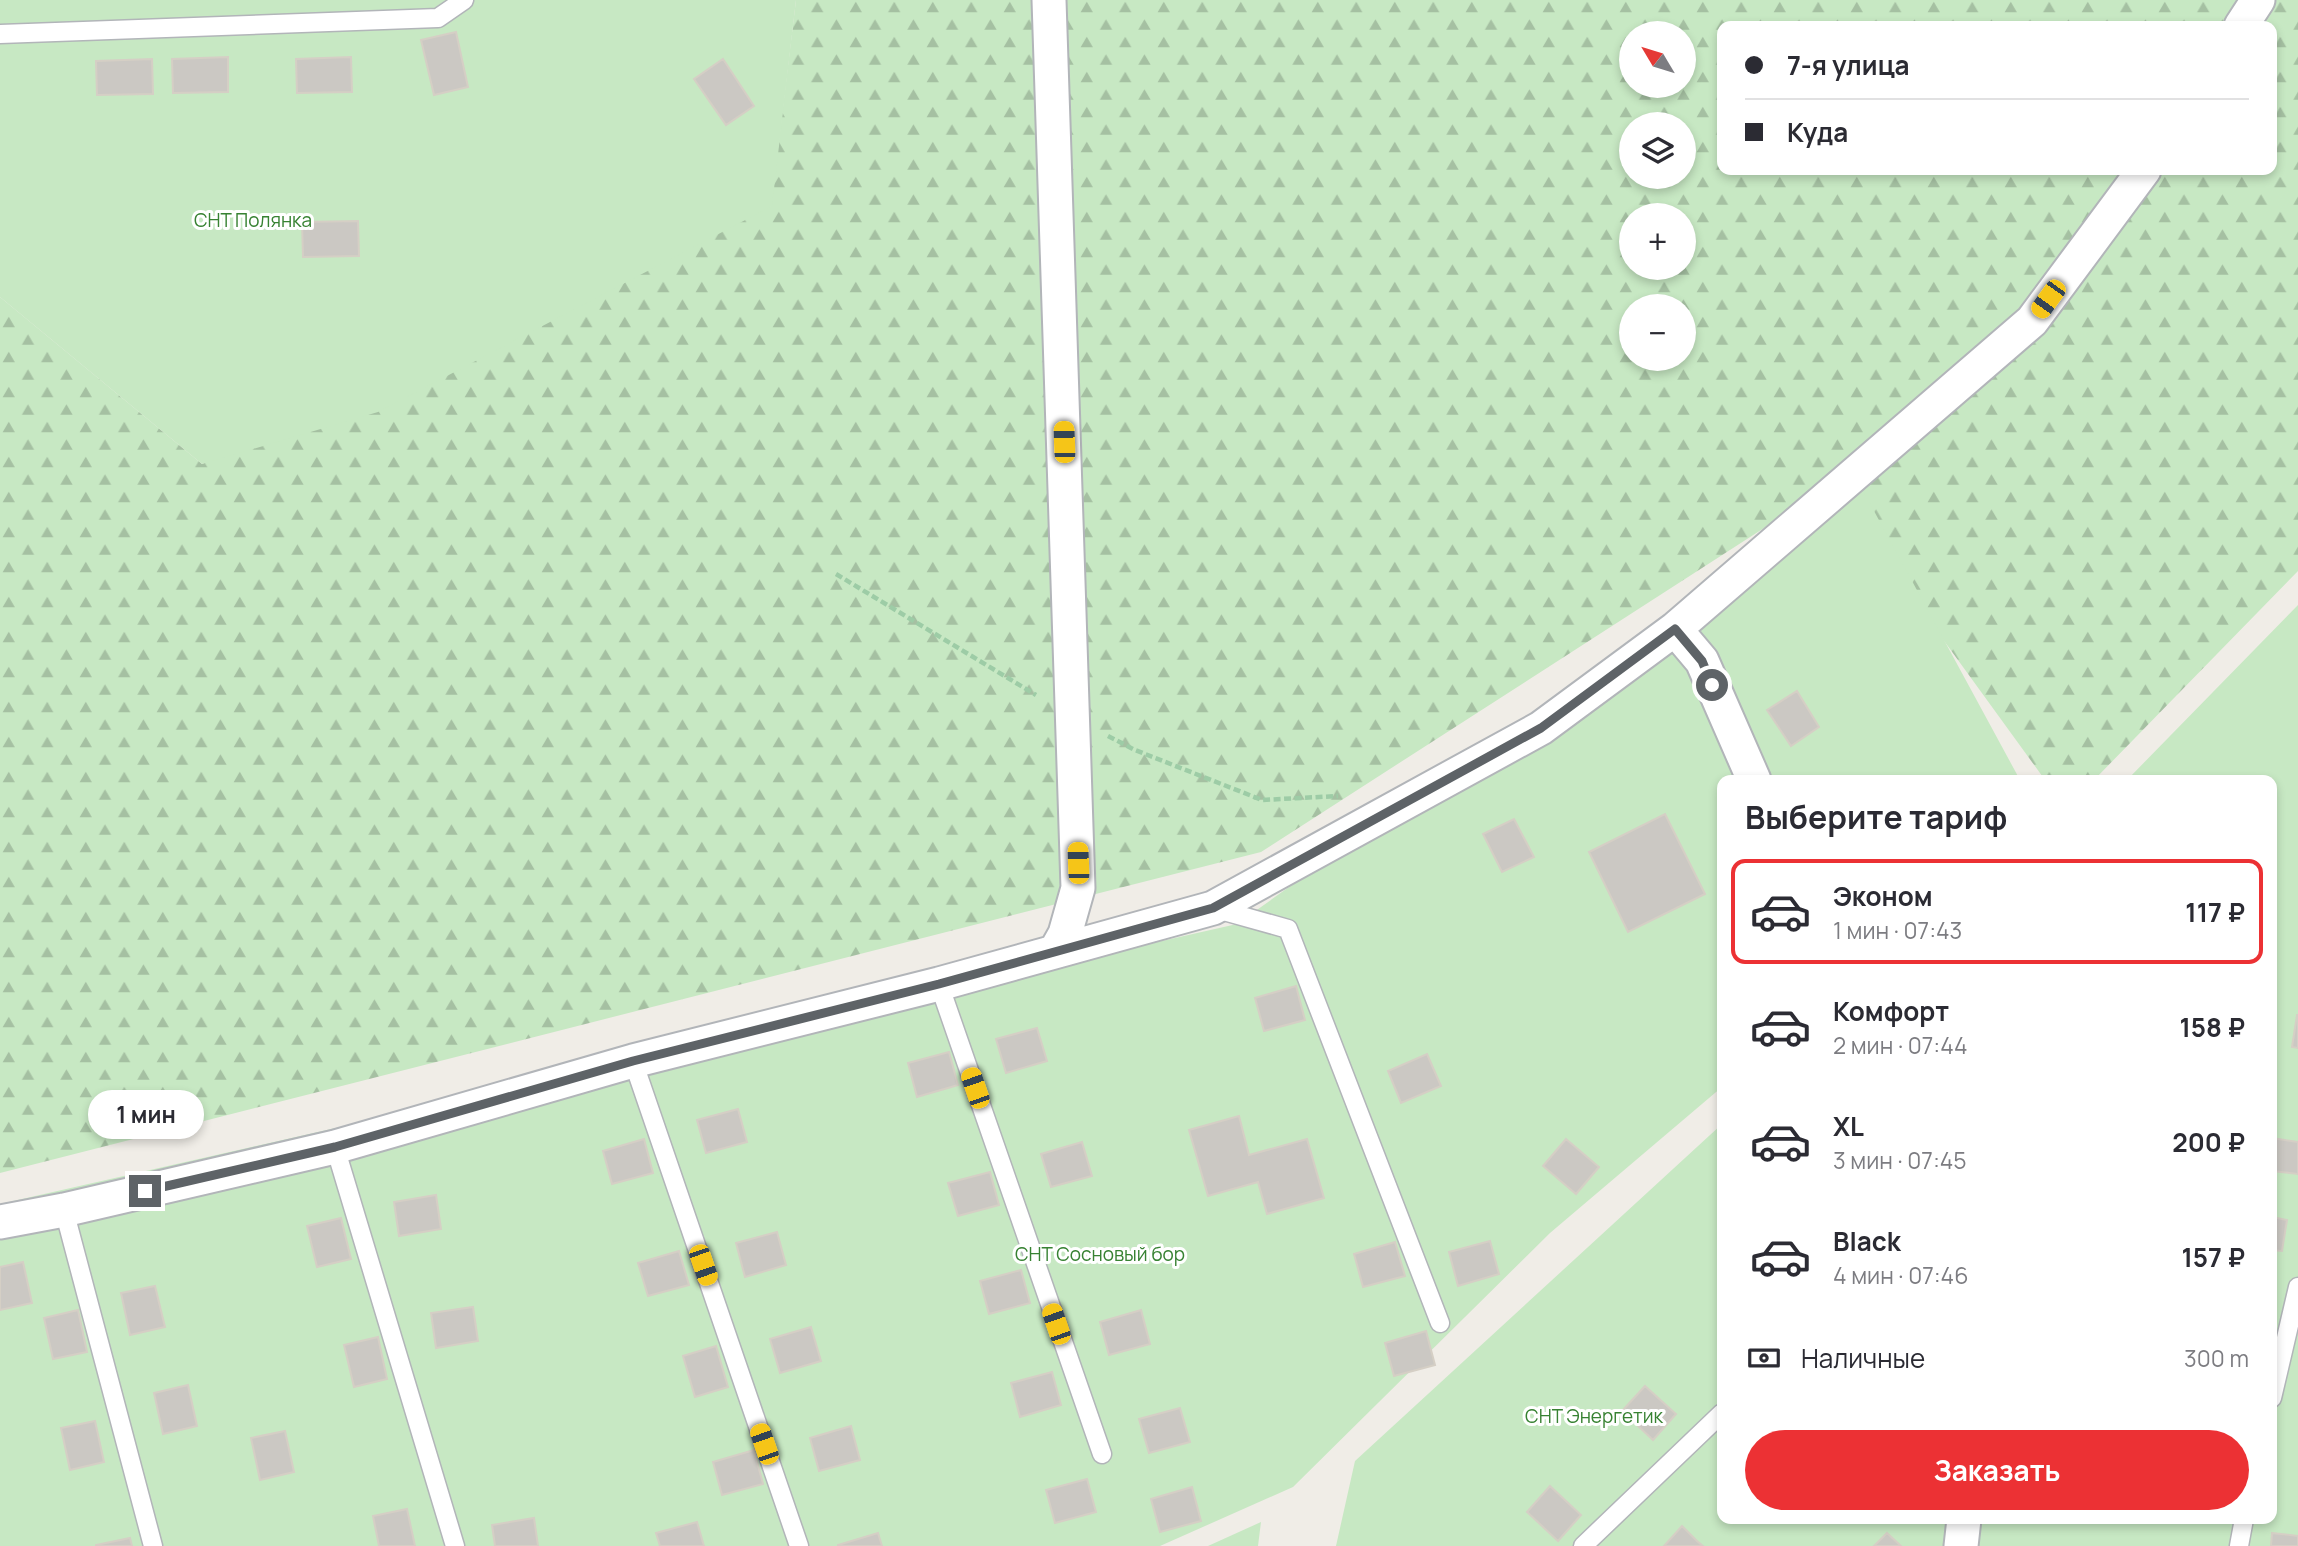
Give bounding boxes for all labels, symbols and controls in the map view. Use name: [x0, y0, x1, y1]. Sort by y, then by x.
north arrow: [1619, 21, 1696, 98]
map controls: [1619, 21, 1696, 371]
text: 7-я улица: [1787, 47, 1910, 83]
button: layers: [1619, 112, 1696, 189]
text: Куда: [1787, 114, 1848, 150]
button: +: [1619, 203, 1696, 280]
park label: СНТ Полянка: [194, 207, 312, 233]
car: [2028, 276, 2069, 322]
button: −: [1619, 294, 1696, 371]
car: [1053, 421, 1076, 463]
route start: [1696, 669, 1728, 701]
text: Выберите тариф: [1745, 795, 2007, 839]
car: [1067, 842, 1090, 884]
text: Эконом: [1833, 878, 1933, 914]
icon: car: [1749, 880, 1812, 943]
text: 117 ₽: [2185, 894, 2245, 930]
text: 1 мин · 07:43: [1833, 914, 1962, 946]
text: Комфорт: [1833, 993, 1949, 1029]
icon: car: [1749, 995, 1812, 1058]
text: 158 ₽: [2179, 1009, 2245, 1045]
text: 2 мин · 07:44: [1833, 1029, 1968, 1061]
car: [959, 1065, 992, 1111]
callout: 1 мин: [87, 1090, 203, 1138]
text: 1 мин: [116, 1098, 176, 1130]
text: XL: [1833, 1108, 1864, 1144]
icon: car: [1749, 1110, 1812, 1173]
text: 200 ₽: [2172, 1124, 2245, 1160]
text: 3 мин · 07:45: [1833, 1144, 1967, 1176]
route end: [129, 1175, 161, 1207]
text: Black: [1833, 1223, 1901, 1259]
icon: car: [1749, 1225, 1812, 1288]
text: 157 ₽: [2181, 1239, 2245, 1275]
park label: СНТ Сосновый бор: [1015, 1241, 1185, 1267]
car: [687, 1242, 720, 1288]
text: 4 мин · 07:46: [1833, 1259, 1968, 1291]
car: [1040, 1301, 1073, 1347]
icon: cash: [1745, 1339, 1783, 1377]
text: Наличные: [1801, 1340, 1925, 1376]
text: 300 m: [2184, 1342, 2249, 1374]
park label: СНТ Энергетик: [1525, 1403, 1663, 1429]
car: [748, 1421, 781, 1467]
button: Заказать: [1745, 1430, 2249, 1510]

